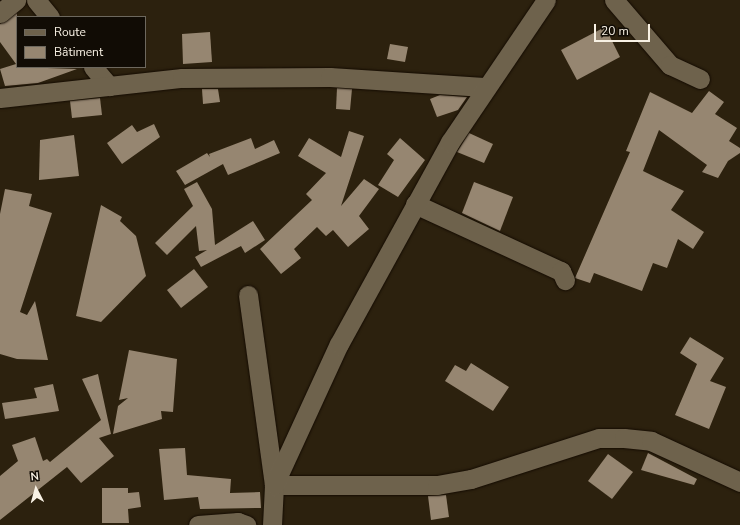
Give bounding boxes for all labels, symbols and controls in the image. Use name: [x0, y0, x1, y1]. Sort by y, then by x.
legend: [16, 16, 146, 68]
scale bar: [596, 16, 652, 42]
text: 20 m: [601, 23, 629, 39]
text: Route: [54, 24, 86, 40]
text: Bâtiment: [54, 44, 103, 60]
north arrow: [16, 469, 56, 509]
text: N: [30, 469, 40, 484]

